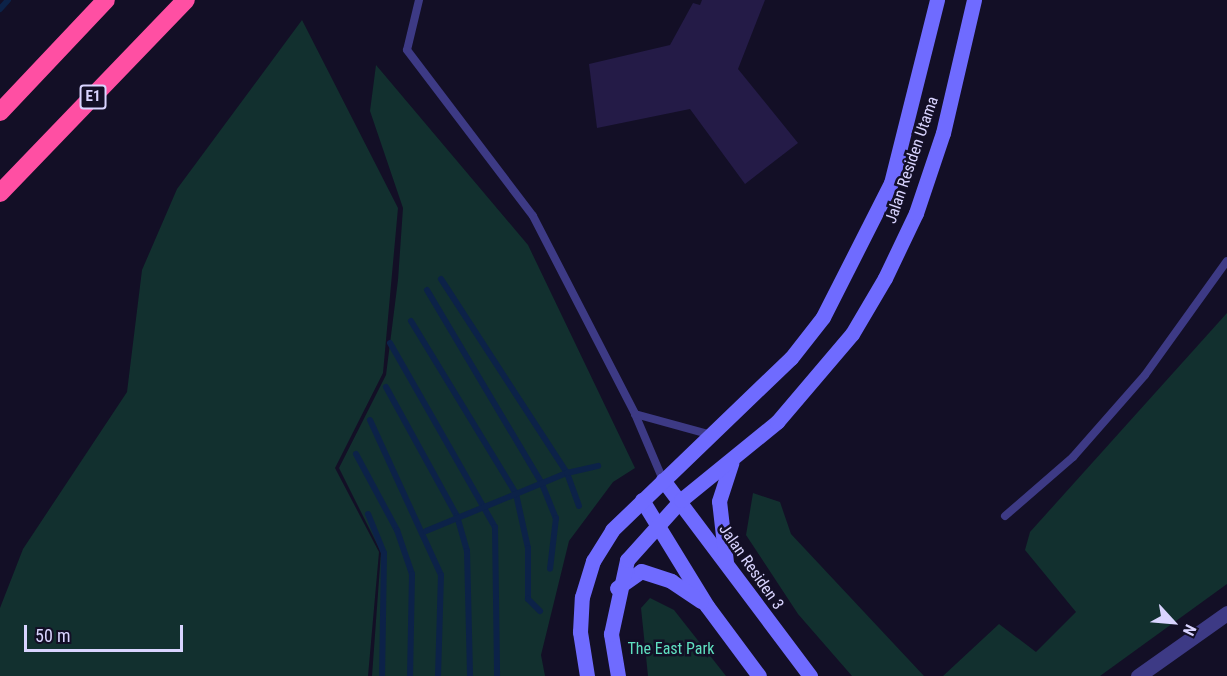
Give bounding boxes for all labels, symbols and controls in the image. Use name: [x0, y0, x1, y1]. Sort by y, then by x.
road number: E1: [80, 85, 106, 109]
street label: Jalan Residen Utama: [881, 94, 943, 226]
street label: Jalan Residen 3: [714, 521, 788, 613]
north arrow: [1143, 592, 1203, 652]
scale bar: [27, 613, 186, 651]
text: N: [1179, 622, 1200, 639]
text: 50 m: [35, 625, 70, 646]
park label: The East Park: [627, 639, 715, 659]

